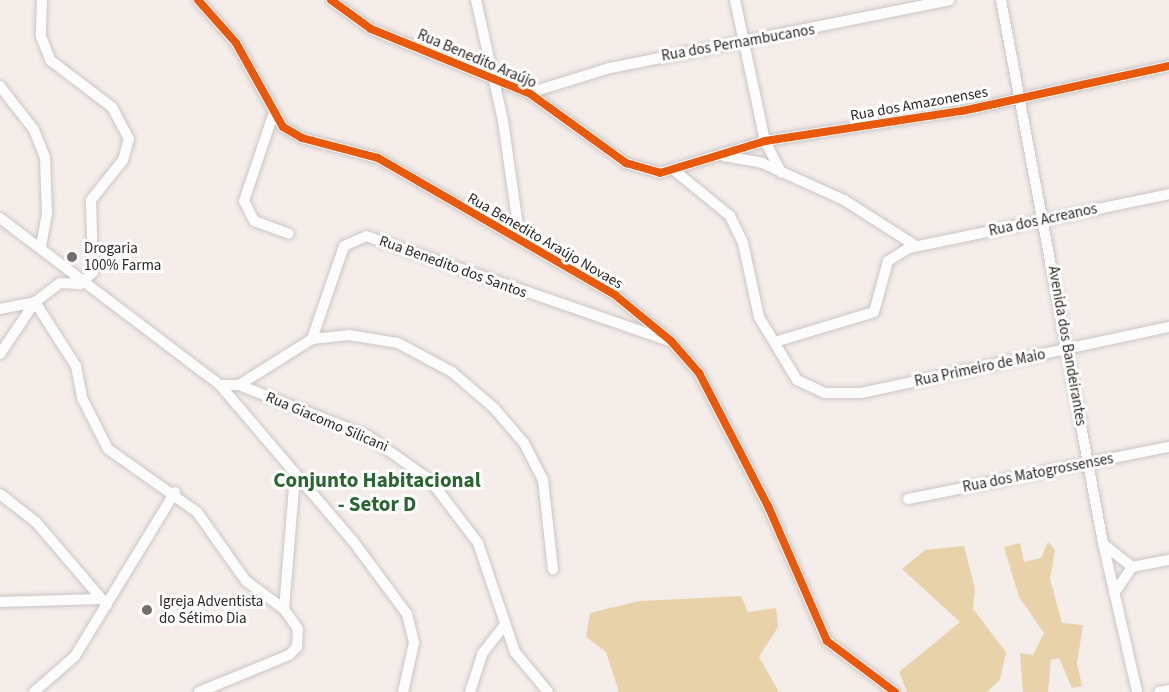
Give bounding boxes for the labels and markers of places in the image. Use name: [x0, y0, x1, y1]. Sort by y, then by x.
place label: Drogaria 100% Farma: [84, 239, 161, 274]
marker: Drogaria 100% Farma: [65, 250, 79, 264]
place label: Igreja Adventista do Sétimo Dia: [159, 592, 263, 627]
marker: Igreja Adventista do Sétimo Dia: [140, 603, 154, 617]

